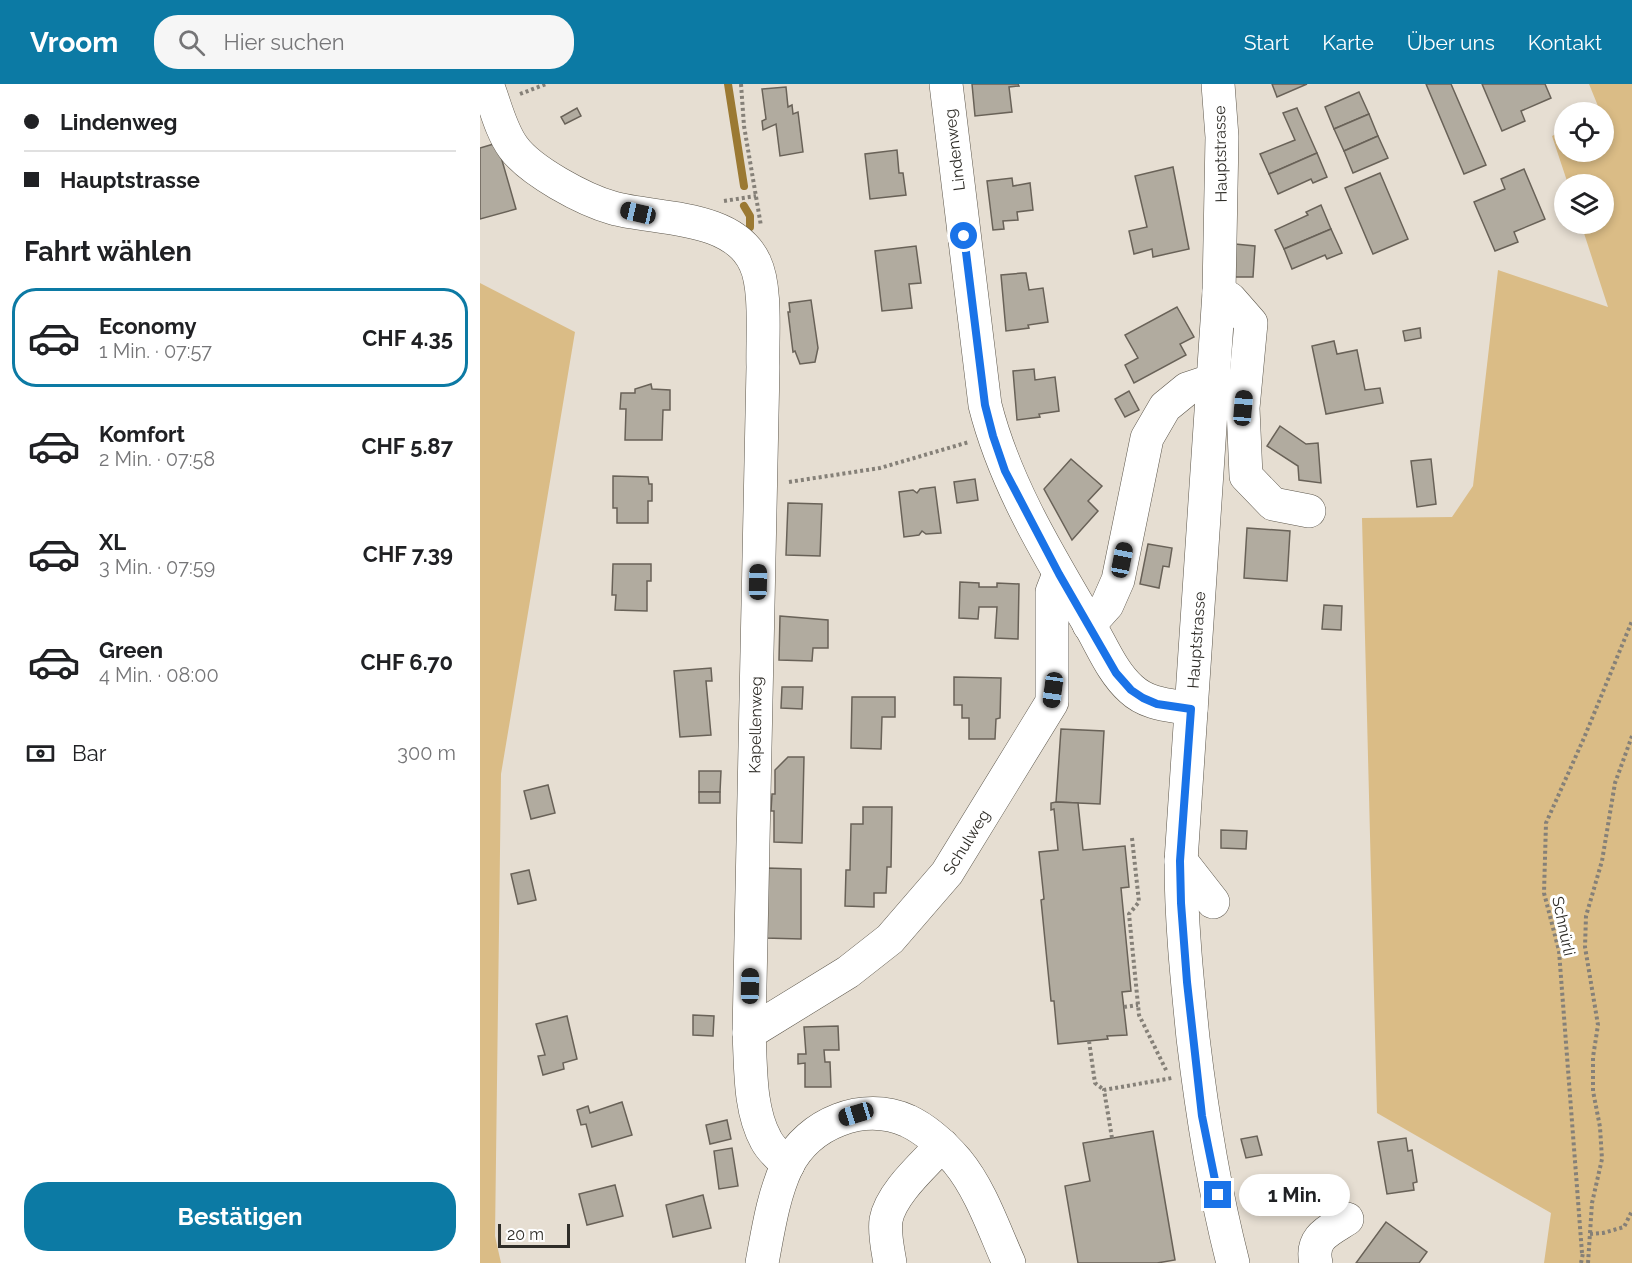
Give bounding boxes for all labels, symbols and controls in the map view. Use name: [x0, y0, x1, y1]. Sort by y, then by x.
search box: [154, 15, 574, 69]
text: Vroom: [30, 26, 118, 59]
icon: search: [175, 26, 208, 59]
text: Hier suchen: [223, 29, 345, 55]
text: Start: [1244, 30, 1289, 55]
text: Karte: [1322, 30, 1374, 55]
text: Über uns: [1407, 30, 1495, 55]
text: Kontakt: [1528, 30, 1602, 55]
map controls: [1554, 102, 1614, 234]
button: locate: [1554, 102, 1614, 162]
street label: Hauptstrasse: [1210, 105, 1231, 203]
street label: Lindenweg: [940, 108, 969, 192]
text: Lindenweg: [60, 109, 177, 135]
text: Hauptstrasse: [60, 167, 200, 193]
button: layers: [1554, 174, 1614, 234]
car: [618, 200, 658, 226]
route start: [950, 222, 977, 249]
text: Fahrt wählen: [24, 236, 192, 267]
icon: car: [27, 311, 81, 365]
text: Economy: [99, 313, 197, 339]
text: CHF 4.35: [362, 325, 453, 351]
text: 1 Min. · 07:57: [99, 339, 212, 363]
car: [1232, 389, 1254, 427]
icon: car: [27, 419, 81, 473]
text: Komfort: [99, 421, 185, 447]
text: CHF 5.87: [361, 433, 453, 459]
text: 2 Min. · 07:58: [99, 447, 215, 471]
icon: car: [27, 527, 81, 581]
text: XL: [99, 529, 126, 555]
text: CHF 7.39: [363, 541, 453, 567]
car: [1110, 541, 1134, 579]
text: 3 Min. · 07:59: [99, 555, 215, 579]
car: [749, 564, 767, 600]
street label: Hauptstrasse: [1184, 591, 1209, 689]
icon: car: [27, 635, 81, 689]
text: Green: [99, 637, 163, 663]
text: CHF 6.70: [360, 649, 453, 675]
text: 4 Min. · 08:00: [99, 663, 219, 687]
car: [1042, 671, 1064, 709]
street label: Kapellenweg: [745, 676, 766, 774]
icon: cash: [24, 737, 57, 770]
text: Bar: [72, 740, 106, 766]
text: 300 m: [397, 741, 456, 765]
street label: Schulweg: [939, 806, 994, 878]
street label: Schnürli: [1548, 895, 1579, 957]
car: [741, 968, 759, 1004]
car: [836, 1100, 876, 1128]
callout: 1 Min.: [1239, 1174, 1350, 1216]
route end: [1204, 1181, 1231, 1208]
button: Bestätigen: [24, 1182, 456, 1251]
text: 1 Min.: [1268, 1183, 1321, 1207]
scale bar: [498, 1221, 570, 1248]
text: 20 m: [507, 1225, 544, 1244]

